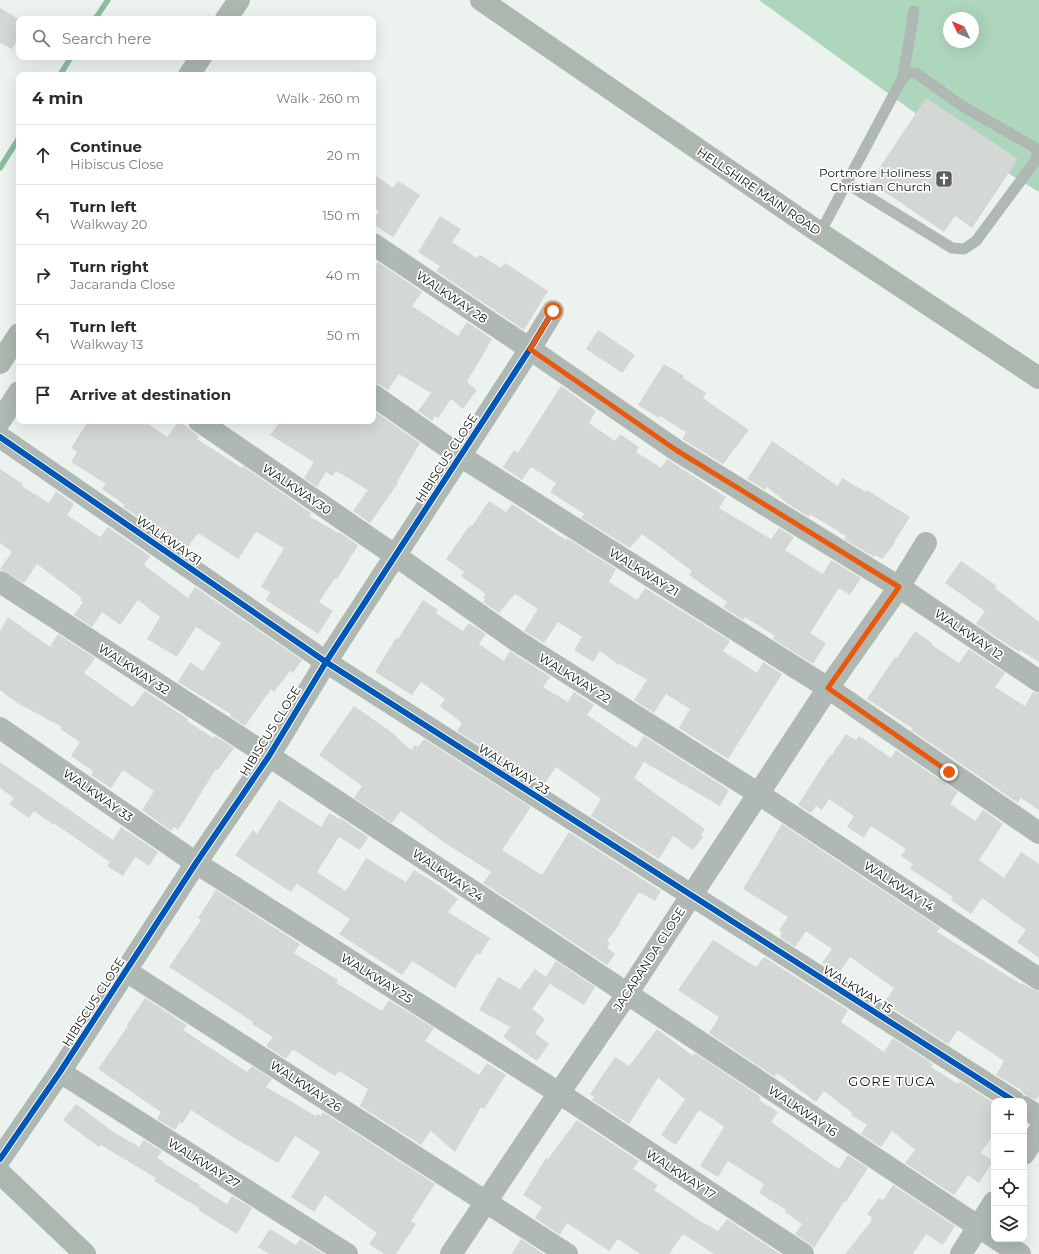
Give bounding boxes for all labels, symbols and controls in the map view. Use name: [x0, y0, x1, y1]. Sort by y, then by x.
north arrow: [943, 12, 979, 48]
search box: [16, 16, 376, 60]
icon: search: [30, 27, 52, 49]
text: Search here: [62, 29, 151, 48]
text: 4 min: [32, 88, 83, 108]
text: Walk · 260 m: [276, 90, 360, 106]
text: Continue: [70, 137, 142, 156]
icon: ahead: [32, 144, 54, 166]
street label: HELLSHIRE MAIN ROAD: [694, 144, 824, 238]
text: 20 m: [327, 147, 360, 163]
text: Hibiscus Close: [70, 156, 164, 172]
place label: Portmore Holiness Christian Church: [819, 165, 931, 194]
church icon: Portmore Holiness Christian Church: [934, 169, 954, 189]
text: Turn left: [70, 197, 137, 216]
icon: left: [32, 204, 54, 226]
text: 150 m: [322, 207, 360, 223]
text: Walkway 20: [70, 216, 147, 232]
text: Turn right: [70, 257, 149, 276]
icon: right: [32, 264, 54, 286]
text: 40 m: [326, 267, 360, 283]
street label: WALKWAY 28: [413, 268, 491, 327]
text: Jacaranda Close: [70, 276, 175, 292]
route start: [544, 302, 562, 320]
text: Turn left: [70, 317, 137, 336]
icon: left: [32, 324, 54, 346]
text: 50 m: [327, 327, 360, 343]
text: Walkway 13: [70, 336, 143, 352]
icon: arrive: [32, 384, 54, 406]
text: Arrive at destination: [70, 385, 231, 404]
street label: HIBISCUS CLOSE: [412, 411, 480, 505]
street label: WALKWAY30: [260, 460, 334, 518]
street label: WALKWAY31: [133, 512, 205, 568]
street label: WALKWAY 21: [606, 545, 682, 599]
street label: WALKWAY 12: [932, 606, 1006, 663]
street label: WALKWAY 32: [96, 640, 173, 698]
street label: WALKWAY 22: [536, 650, 614, 706]
street label: HIBISCUS CLOSE: [236, 683, 304, 779]
street label: WALKWAY 23: [476, 740, 553, 798]
route end: [940, 763, 958, 781]
street label: WALKWAY 33: [60, 765, 136, 825]
street label: WALKWAY 24: [409, 846, 487, 904]
street label: WALKWAY 14: [861, 858, 937, 914]
street label: JACARANDA CLOSE: [609, 904, 688, 1015]
street label: WALKWAY 25: [338, 950, 416, 1006]
street label: HIBISCUS CLOSE: [59, 955, 127, 1049]
street label: WALKWAY 15: [820, 962, 896, 1017]
street label: WALKWAY 26: [267, 1057, 345, 1115]
district label: GORE TUCA: [848, 1073, 936, 1089]
street label: WALKWAY 16: [766, 1082, 840, 1140]
map controls: [991, 1098, 1027, 1242]
button: +: [991, 1098, 1027, 1134]
button: −: [991, 1134, 1027, 1170]
street label: WALKWAY 27: [165, 1135, 243, 1191]
street label: WALKWAY 17: [643, 1146, 719, 1202]
button: locate: [991, 1170, 1027, 1206]
button: layers: [991, 1206, 1027, 1242]

